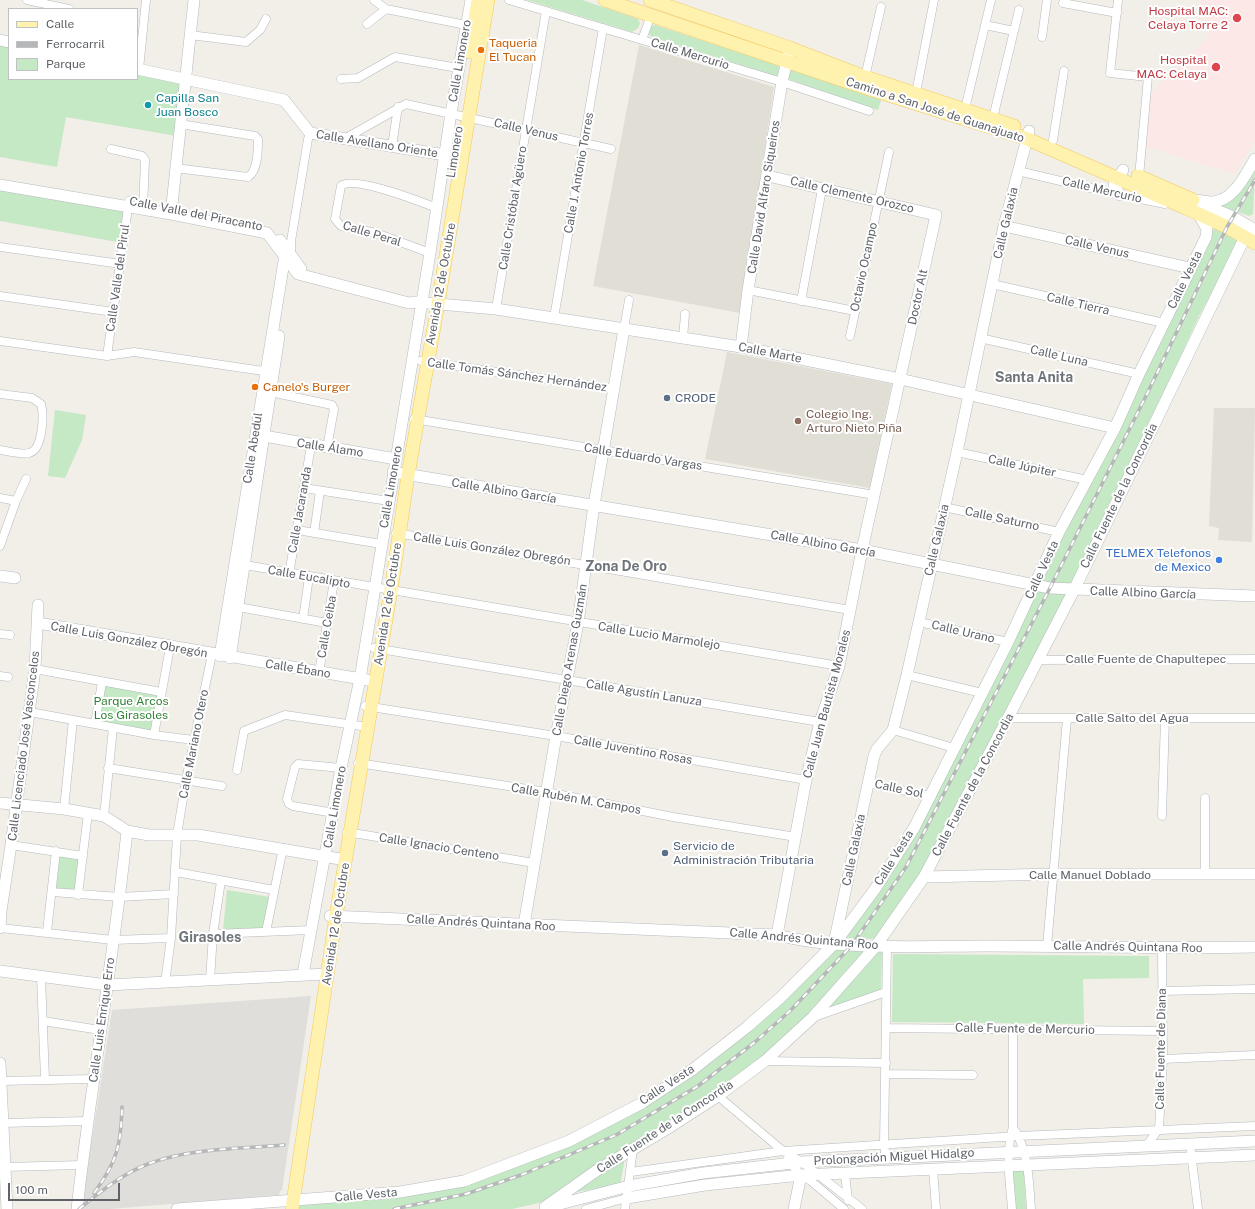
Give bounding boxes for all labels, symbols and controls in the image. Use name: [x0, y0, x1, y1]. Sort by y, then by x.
place label: Hospital MAC: Celaya Torre 2: [1148, 4, 1228, 32]
legend: [8, 8, 138, 80]
marker: Hospital MAC: Celaya Torre 2: [1231, 12, 1243, 24]
text: Calle: [46, 17, 74, 31]
street label: Calle Limonero: [446, 19, 474, 103]
street label: Calle Mercurio: [649, 35, 731, 73]
place label: Taqueria El Tucan: [489, 36, 537, 64]
text: Ferrocarril: [46, 37, 105, 51]
marker: Taqueria El Tucan: [476, 45, 486, 55]
place label: Hospital MAC: Celaya: [1136, 53, 1207, 81]
text: Parque: [46, 57, 86, 71]
marker: Hospital MAC: Celaya: [1210, 61, 1222, 73]
street label: Camino a San José de Guanajuato: [844, 74, 1026, 146]
place label: Capilla San Juan Bosco: [156, 91, 219, 119]
marker: Capilla San Juan Bosco: [143, 100, 153, 110]
street label: Calle J. Antonio Torres: [561, 111, 597, 235]
street label: Calle Venus: [492, 116, 560, 144]
street label: Calle David Alfaro Siqueiros: [745, 119, 783, 275]
street label: Limonero: [444, 125, 466, 179]
street label: Calle Avellano Oriente: [315, 127, 439, 161]
street label: Calle Cristóbal Agüero: [496, 145, 530, 271]
street label: Calle Clemente Orozco: [789, 174, 915, 216]
street label: Calle Mercurio: [1061, 174, 1143, 206]
street label: Calle Galaxia: [991, 186, 1021, 260]
street label: Calle Valle del Piracanto: [128, 194, 264, 234]
street label: Calle Peral: [341, 218, 403, 250]
street label: Octavio Ocampo: [848, 221, 880, 313]
street label: Avenida 12 de Octubre: [423, 222, 459, 346]
street label: Calle Valle del Pirul: [103, 223, 133, 333]
street label: Calle Venus: [1063, 233, 1131, 261]
street label: Calle Vesta: [1165, 249, 1205, 311]
street label: Doctor Alt: [905, 268, 931, 326]
street label: Calle Tierra: [1045, 290, 1111, 318]
street label: Calle Marte: [737, 340, 803, 366]
street label: Calle Luna: [1029, 342, 1089, 370]
street label: Calle Tomás Sánchez Hernández: [426, 355, 608, 395]
district label: Santa Anita: [995, 370, 1073, 386]
place label: Canelo's Burger: [263, 380, 350, 394]
marker: Canelo's Burger: [250, 382, 260, 392]
place label: CRODE: [675, 391, 716, 405]
marker: CRODE: [662, 393, 672, 403]
place label: Colegio Ing. Arturo Nieto Piña: [806, 407, 902, 435]
street label: Calle Abedul: [240, 411, 266, 485]
marker: Colegio Ing. Arturo Nieto Piña: [793, 416, 803, 426]
street label: Calle Fuente de la Concordia: [1078, 421, 1160, 571]
street label: Calle Álamo: [296, 436, 364, 460]
street label: Calle Eduardo Vargas: [583, 441, 703, 473]
street label: Calle Limonero: [377, 445, 405, 529]
street label: Calle Júpiter: [987, 452, 1057, 480]
street label: Calle Jacaranda: [285, 466, 315, 554]
street label: Calle Albino García: [450, 476, 558, 506]
street label: Calle Galaxia: [922, 503, 952, 577]
street label: Calle Saturno: [963, 504, 1041, 534]
street label: Calle Albino García: [769, 528, 877, 560]
street label: Calle Luis González Obregón: [412, 529, 572, 569]
street label: Calle Vesta: [1022, 538, 1062, 602]
street label: Avenida 12 de Octubre: [371, 542, 405, 666]
place label: TELMEX Telefonos de Mexico: [1106, 546, 1211, 574]
marker: TELMEX Telefonos de Mexico: [1214, 555, 1224, 565]
district label: Zona De Oro: [585, 559, 667, 575]
street label: Calle Eucalipto: [267, 563, 351, 591]
street label: Calle Diego Arenas Guzmán: [550, 583, 590, 737]
street label: Calle Albino García: [1090, 584, 1196, 602]
street label: Calle Ceiba: [314, 595, 340, 659]
street label: Calle Urano: [930, 618, 996, 646]
street label: Calle Luis González Obregón: [49, 619, 209, 661]
street label: Calle Lucio Marmolejo: [597, 619, 721, 653]
street label: Calle Juan Bautista Morales: [800, 628, 854, 780]
street label: Calle Licenciado José Vasconcelos: [5, 650, 43, 842]
street label: Calle Fuente de Chapultepec: [1066, 652, 1226, 666]
street label: Calle Ébano: [264, 657, 332, 681]
street label: Calle Agustín Lanuza: [585, 677, 703, 709]
street label: Calle Mariano Otero: [176, 688, 212, 800]
park label: Parque Arcos Los Girasoles: [94, 694, 168, 722]
street label: Calle Fuente de la Concordia: [929, 711, 1017, 859]
street label: Calle Salto del Agua: [1075, 711, 1189, 725]
street label: Calle Juventino Rosas: [573, 732, 693, 768]
street label: Calle Limonero: [321, 765, 349, 849]
street label: Calle Sol: [873, 777, 925, 801]
street label: Calle Rubén M. Campos: [510, 780, 642, 818]
street label: Calle Galaxia: [839, 813, 869, 887]
street label: Calle Vesta: [871, 828, 917, 888]
street label: Calle Ignacio Centeno: [378, 830, 500, 864]
place label: Servicio de Administración Tributaria: [673, 839, 814, 867]
marker: Servicio de Administración Tributaria: [660, 848, 670, 858]
street label: Avenida 12 de Octubre: [319, 862, 353, 986]
street label: Calle Manuel Doblado: [1029, 868, 1151, 882]
street label: Calle Andrés Quintana Roo: [406, 912, 556, 934]
street label: Calle Andrés Quintana Roo: [729, 925, 879, 953]
district label: Girasoles: [179, 930, 241, 946]
street label: Calle Andrés Quintana Roo: [1053, 938, 1203, 956]
street label: Calle Luis Enrique Erro: [86, 956, 118, 1084]
street label: Calle Fuente de Diana: [1153, 988, 1169, 1110]
street label: Calle Fuente de Mercurio: [955, 1021, 1095, 1037]
street label: Calle Vesta: [637, 1062, 697, 1108]
street label: Calle Fuente de la Concordia: [594, 1077, 736, 1177]
street label: Prolongación Miguel Hidalgo: [813, 1146, 975, 1168]
scale bar: [10, 1175, 122, 1201]
text: 100 m: [15, 1183, 48, 1197]
street label: Calle Vesta: [334, 1185, 398, 1205]

